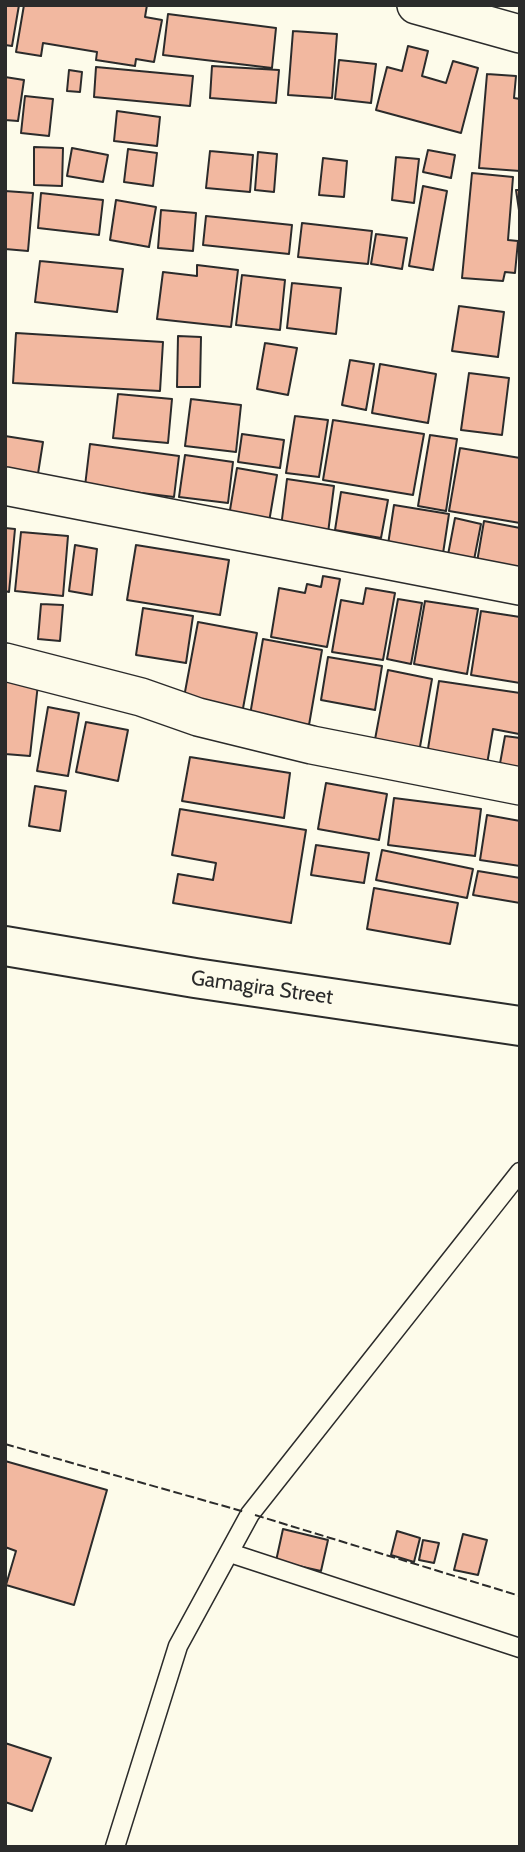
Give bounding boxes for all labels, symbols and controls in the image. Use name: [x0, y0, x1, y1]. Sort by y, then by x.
street label: Gamagira Street: [189, 966, 335, 1010]

